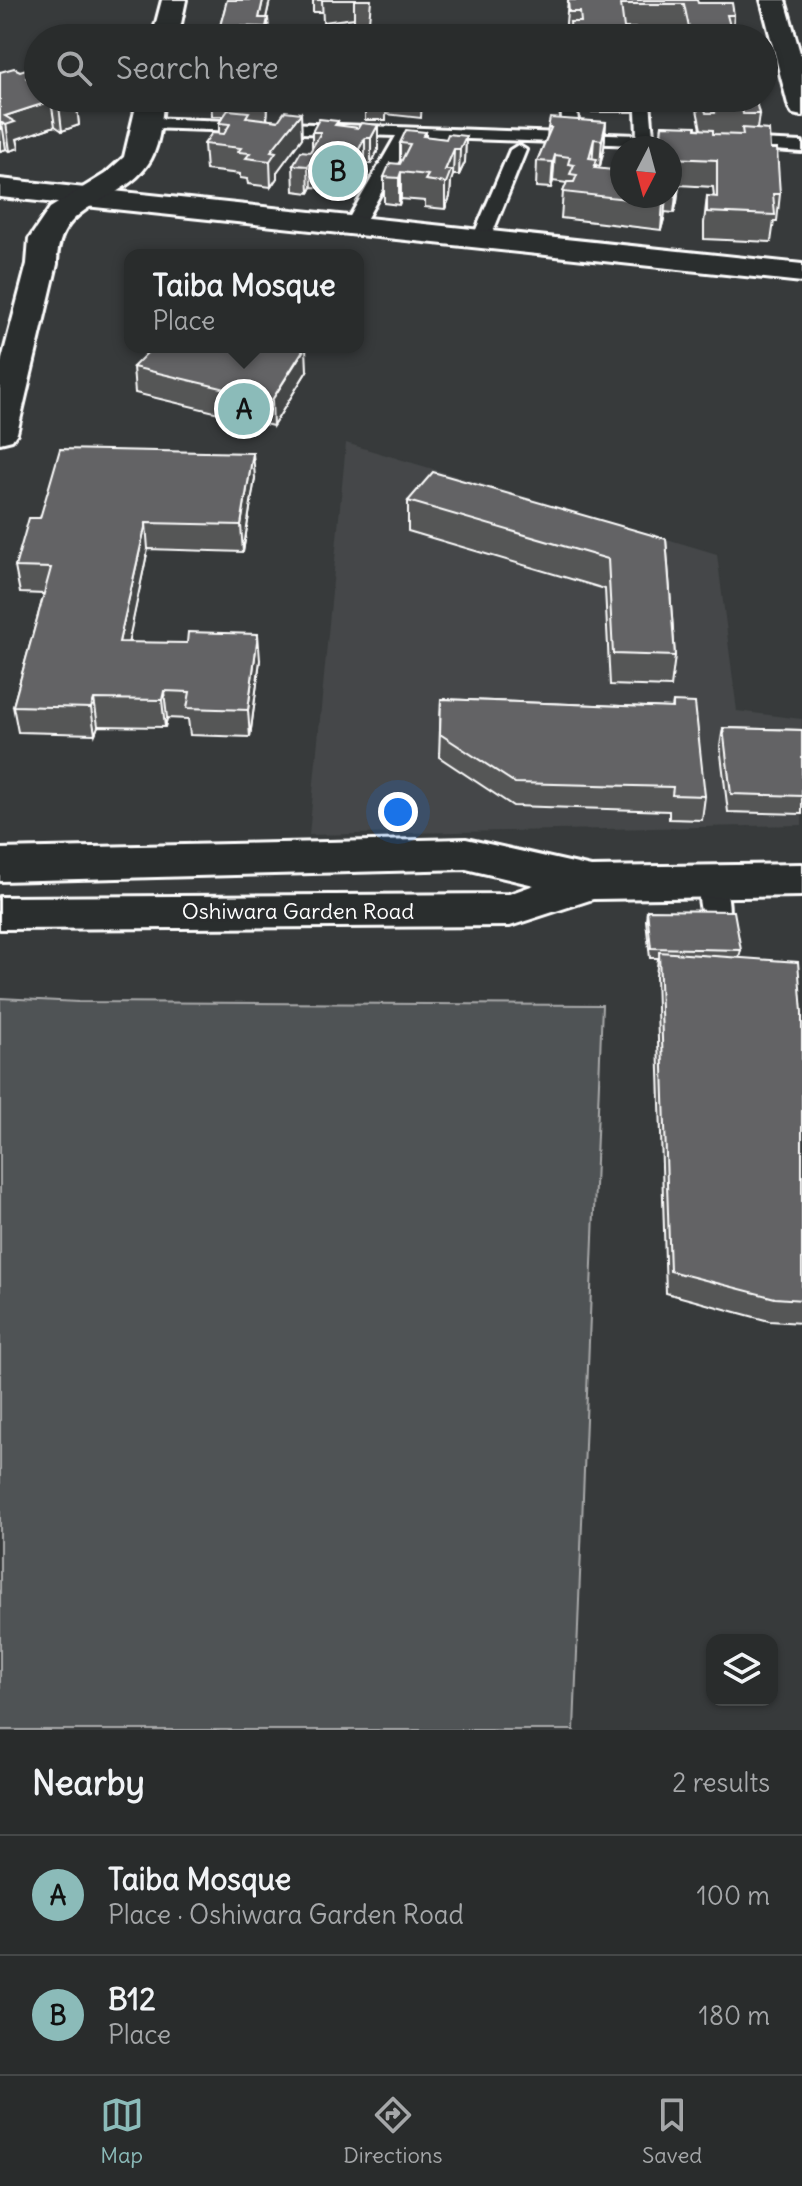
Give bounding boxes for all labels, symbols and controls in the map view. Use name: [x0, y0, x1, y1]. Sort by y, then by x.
search box: [24, 24, 778, 112]
icon: search: [52, 46, 96, 90]
text: Search here: [116, 49, 279, 87]
north arrow: [610, 136, 682, 208]
pin: B: [312, 141, 364, 201]
popup: [124, 249, 364, 353]
text: Taiba Mosque: [152, 266, 336, 304]
text: Place: [152, 304, 215, 337]
pin: A: [218, 379, 270, 439]
your location: [378, 792, 418, 832]
street label: Oshiwara Garden Road: [182, 897, 414, 925]
map controls: [706, 1634, 778, 1706]
button: layers: [706, 1634, 778, 1706]
text: Nearby: [32, 1761, 145, 1804]
text: 2 results: [672, 1766, 770, 1799]
text: Taiba Mosque: [108, 1860, 291, 1898]
text: A: [50, 1879, 66, 1912]
text: 100 m: [696, 1879, 770, 1912]
text: Place · Oshiwara Garden Road: [108, 1898, 464, 1931]
text: B12: [108, 1980, 156, 2018]
text: B: [49, 1999, 67, 2032]
text: 180 m: [699, 1999, 770, 2032]
text: Place: [108, 2018, 171, 2051]
tab: Map: [100, 2093, 144, 2169]
tab: Directions: [343, 2093, 443, 2169]
tab: Saved: [642, 2093, 702, 2169]

